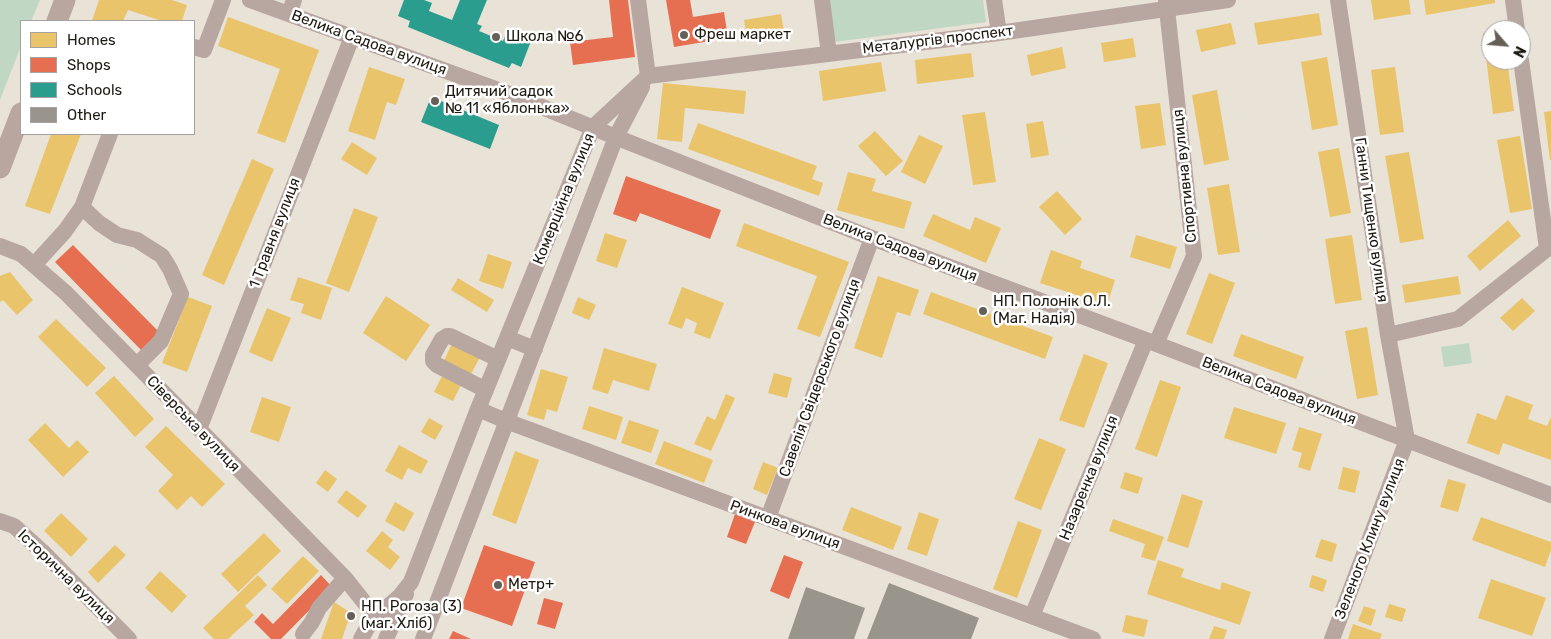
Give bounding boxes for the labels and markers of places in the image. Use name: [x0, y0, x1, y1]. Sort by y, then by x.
place label: Фреш маркет: [694, 26, 791, 44]
place label: Школа №6: [506, 28, 584, 46]
marker: Фреш маркет: [678, 29, 690, 41]
marker: Школа №6: [490, 31, 502, 43]
place label: Дитячий садок № 11 «Яблонька»: [445, 83, 570, 118]
marker: Дитячий садок № 11 «Яблонька»: [429, 95, 441, 107]
place label: НП. Полонік О.Л. (Маг. Надія): [993, 293, 1111, 328]
marker: НП. Полонік О.Л. (Маг. Надія): [977, 305, 989, 317]
place label: Метр+: [508, 576, 554, 594]
marker: Метр+: [492, 579, 504, 591]
place label: НП. Рогоза (3) (маг. Хліб): [361, 598, 462, 633]
marker: НП. Рогоза (3) (маг. Хліб): [345, 610, 357, 622]

